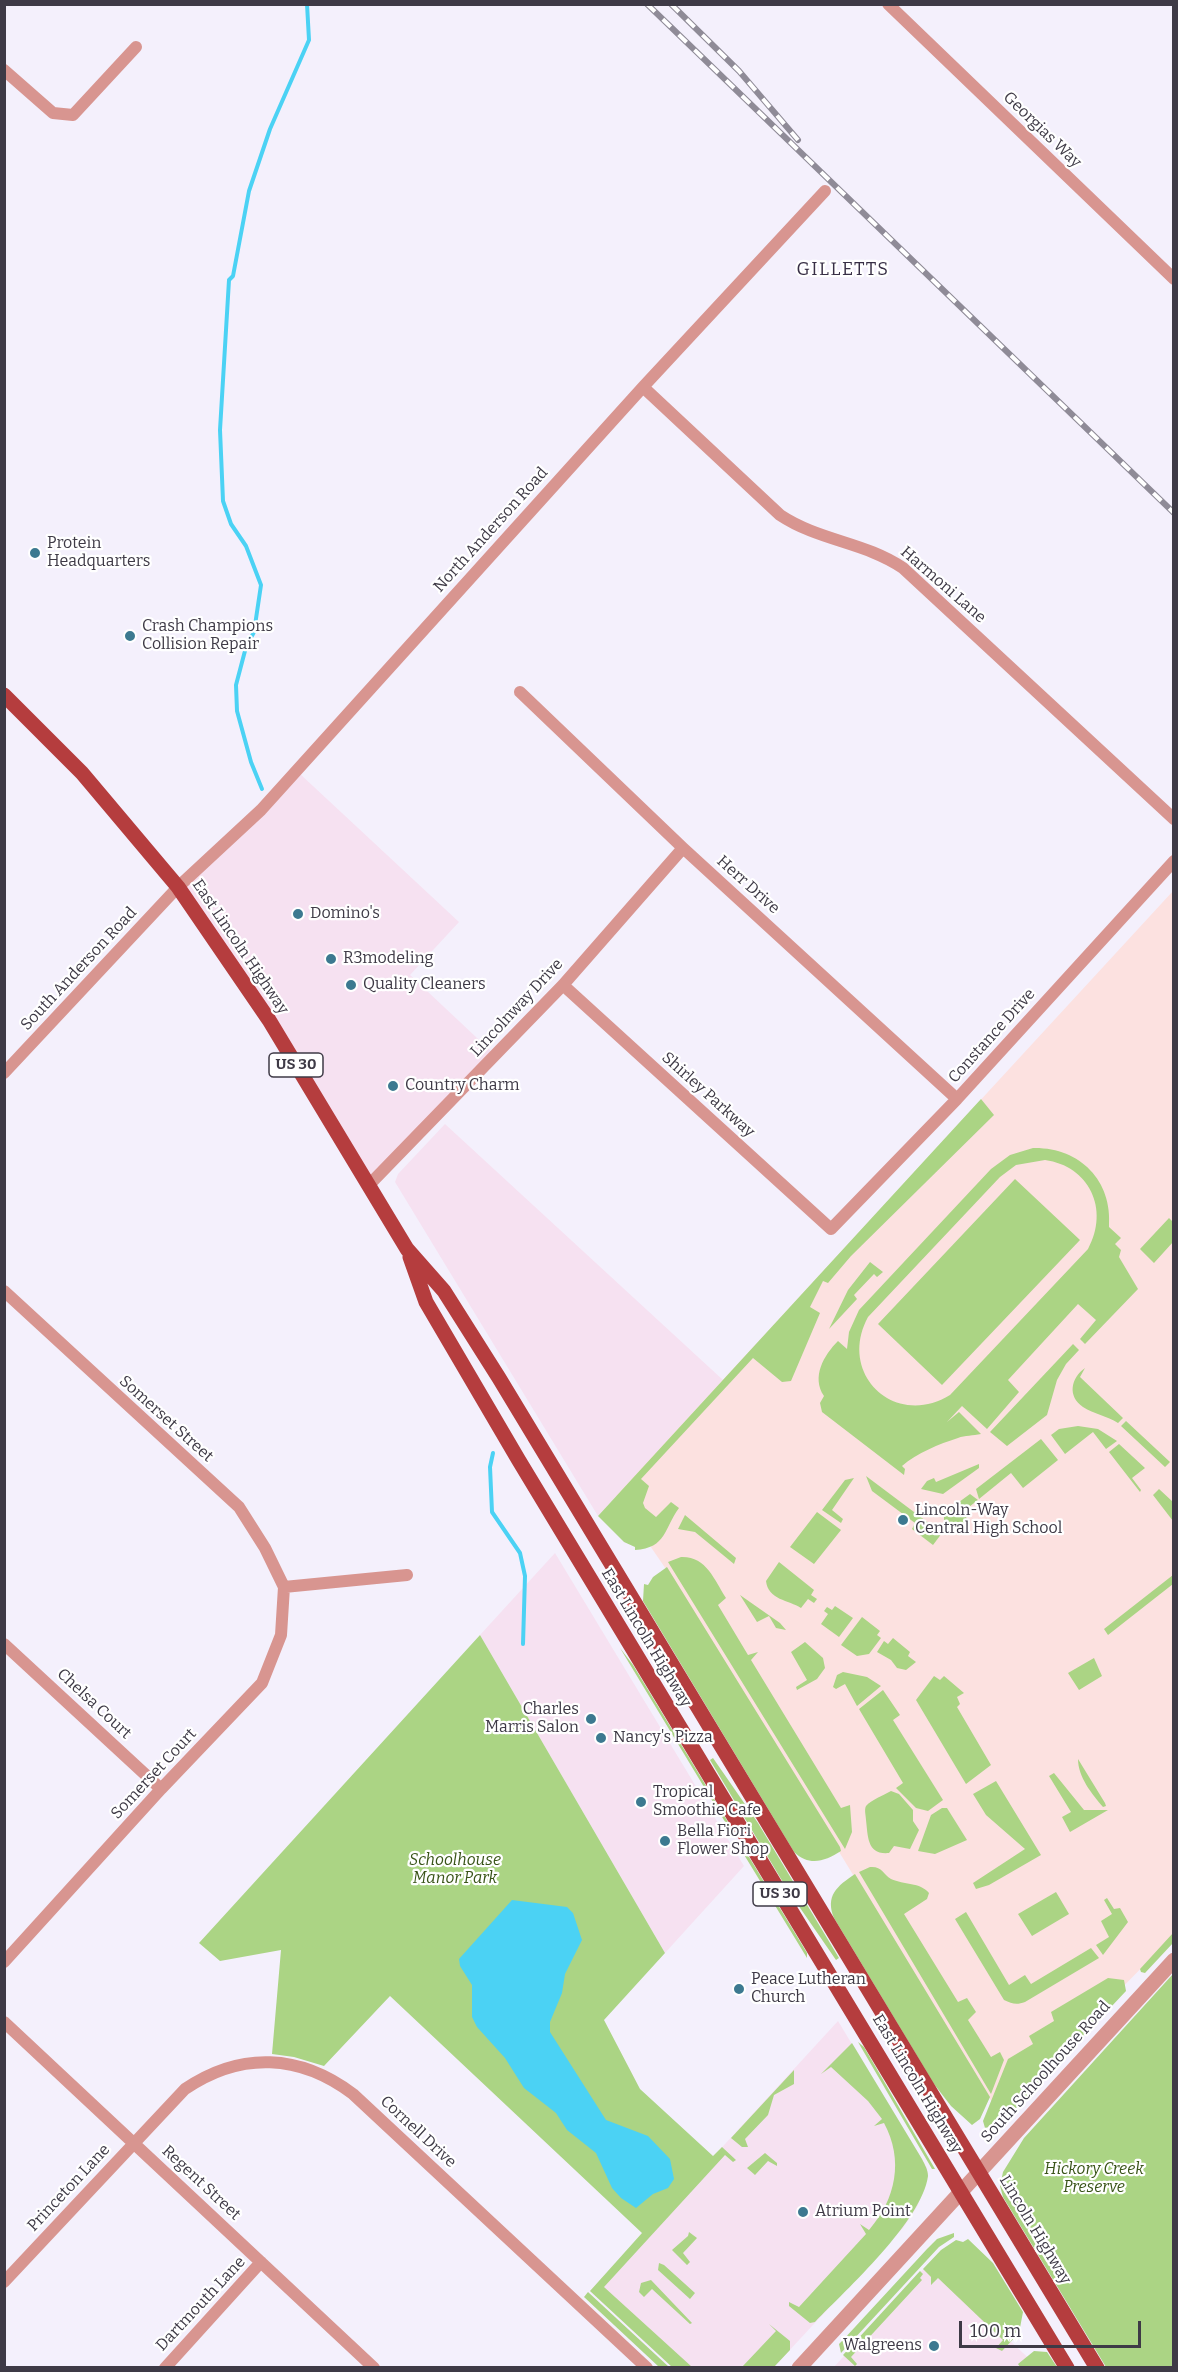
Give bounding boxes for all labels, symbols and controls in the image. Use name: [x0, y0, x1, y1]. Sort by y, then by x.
street label: Georgias Way: [999, 88, 1085, 172]
district label: GILLETTS: [796, 259, 890, 281]
street label: North Anderson Road: [430, 464, 552, 596]
place label: Protein Headquarters: [47, 534, 150, 572]
street label: Harmoni Lane: [896, 543, 990, 627]
marker: Protein Headquarters: [28, 546, 42, 560]
place label: Crash Champions Collision Repair: [142, 617, 273, 655]
marker: Crash Champions Collision Repair: [123, 629, 137, 643]
street label: Herr Drive: [713, 852, 783, 918]
street label: East Lincoln Highway: [188, 876, 292, 1018]
street label: South Anderson Road: [17, 903, 141, 1035]
place label: Domino's: [310, 904, 380, 924]
marker: Domino's: [291, 907, 305, 921]
place label: R3modeling: [343, 949, 433, 969]
marker: R3modeling: [324, 952, 338, 966]
street label: Lincolnway Drive: [467, 955, 567, 1061]
place label: Quality Cleaners: [363, 975, 486, 995]
marker: Quality Cleaners: [344, 978, 358, 992]
street label: Constance Drive: [944, 985, 1040, 1087]
street label: Shirley Parkway: [658, 1048, 758, 1142]
road number: US 30: [269, 1053, 323, 1077]
place label: Country Charm: [405, 1076, 520, 1096]
marker: Country Charm: [386, 1079, 400, 1093]
street label: Somerset Street: [115, 1372, 217, 1466]
place label: Lincoln-Way Central High School: [915, 1501, 1062, 1539]
marker: Lincoln-Way Central High School: [896, 1513, 910, 1527]
street label: East Lincoln Highway: [597, 1565, 695, 1711]
street label: Chelsa Court: [53, 1665, 135, 1743]
place label: Charles Marris Salon: [485, 1700, 579, 1738]
marker: Charles Marris Salon: [584, 1712, 598, 1726]
street label: Somerset Court: [107, 1725, 201, 1823]
place label: Nancy's Pizza: [613, 1728, 713, 1748]
marker: Nancy's Pizza: [594, 1731, 608, 1745]
place label: Tropical Smoothie Cafe: [653, 1783, 761, 1821]
marker: Tropical Smoothie Cafe: [634, 1795, 648, 1809]
place label: Bella Fiori Flower Shop: [677, 1822, 769, 1860]
marker: Bella Fiori Flower Shop: [658, 1834, 672, 1848]
park label: Schoolhouse Manor Park: [409, 1851, 501, 1889]
road number: US 30: [753, 1882, 807, 1906]
place label: Peace Lutheran Church: [751, 1970, 866, 2008]
marker: Peace Lutheran Church: [732, 1982, 746, 1996]
street label: South Schoolhouse Road: [977, 1997, 1115, 2147]
street label: East Lincoln Highway: [868, 2011, 966, 2157]
street label: Cornell Drive: [376, 2092, 460, 2172]
street label: Princeton Lane: [24, 2140, 114, 2236]
street label: Regent Street: [158, 2142, 244, 2224]
park label: Hickory Creek Preserve: [1044, 2160, 1144, 2198]
street label: Lincoln Highway: [995, 2172, 1075, 2288]
place label: Atrium Point: [815, 2202, 911, 2222]
marker: Atrium Point: [796, 2205, 810, 2219]
street label: Dartmouth Lane: [152, 2253, 250, 2355]
scale bar: [962, 2309, 1144, 2347]
text: 100 m: [970, 2320, 1021, 2342]
place label: Walgreens: [843, 2336, 922, 2356]
marker: Walgreens: [927, 2339, 941, 2353]

